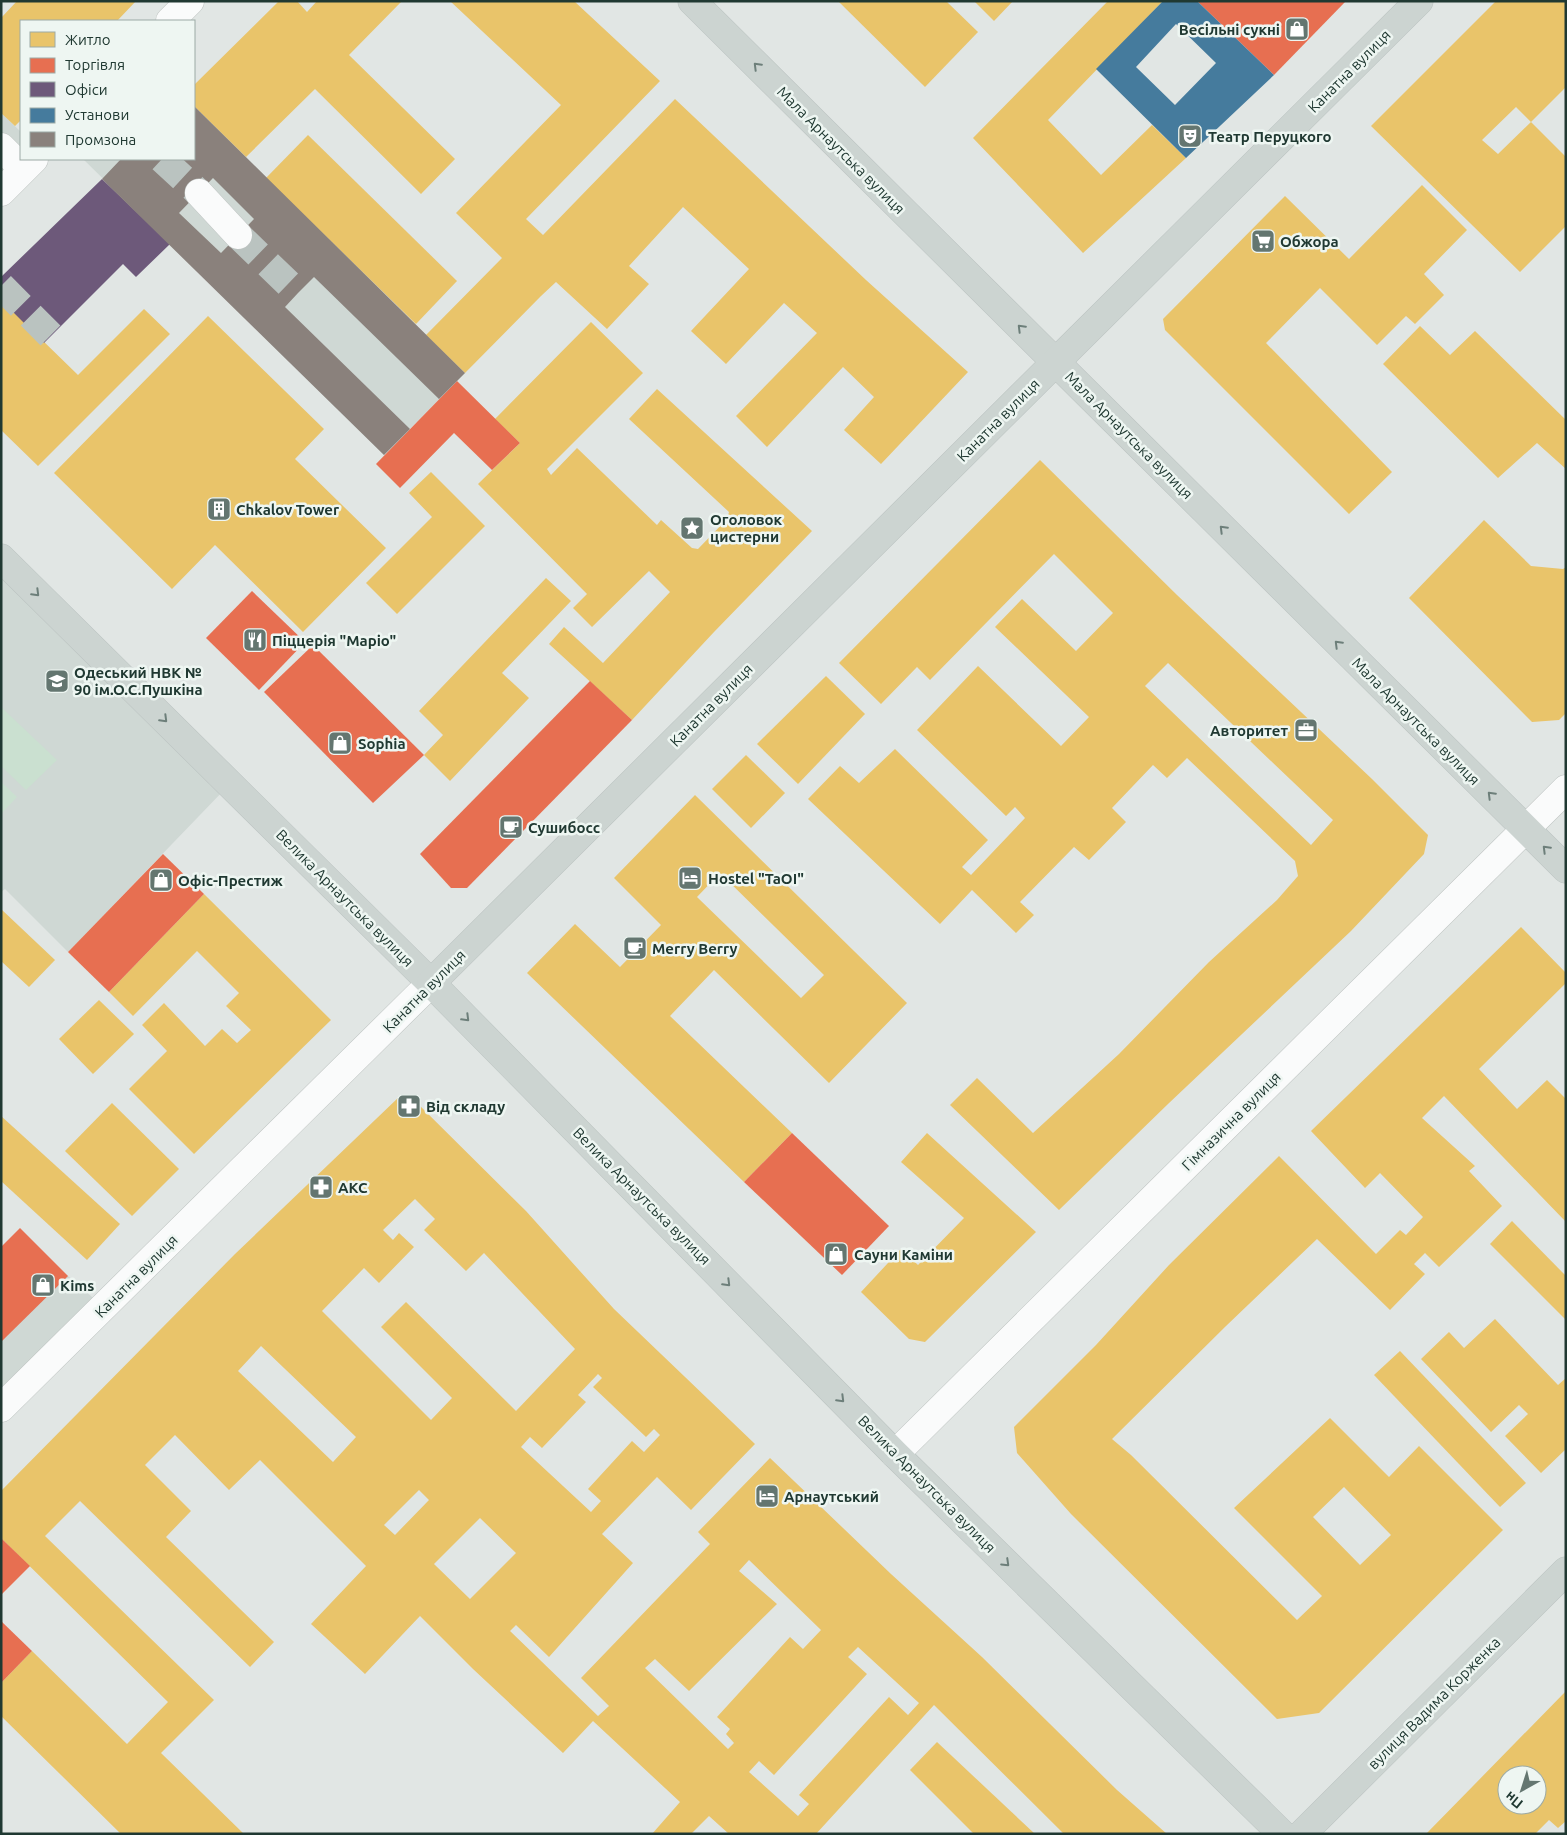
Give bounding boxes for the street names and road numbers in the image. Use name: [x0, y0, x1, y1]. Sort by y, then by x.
street label: Канатна вулиця: [1304, 26, 1394, 116]
street label: Мала Арнаутська вулиця: [774, 83, 908, 217]
street label: Мала Арнаутська вулиця: [1062, 368, 1196, 502]
street label: Канатна вулиця: [953, 375, 1043, 465]
street label: Мала Арнаутська вулиця: [1349, 654, 1483, 788]
street label: Канатна вулиця: [666, 660, 756, 750]
street label: Велика Арнаутська вулиця: [273, 826, 417, 970]
street label: Канатна вулиця: [379, 946, 469, 1036]
street label: Гімназична вулиця: [1178, 1068, 1284, 1174]
street label: Велика Арнаутська вулиця: [570, 1124, 714, 1268]
street label: Канатна вулиця: [91, 1231, 181, 1321]
street label: Велика Арнаутська вулиця: [855, 1412, 999, 1556]
street label: вулиця Вадима Корженка: [1364, 1633, 1504, 1773]

